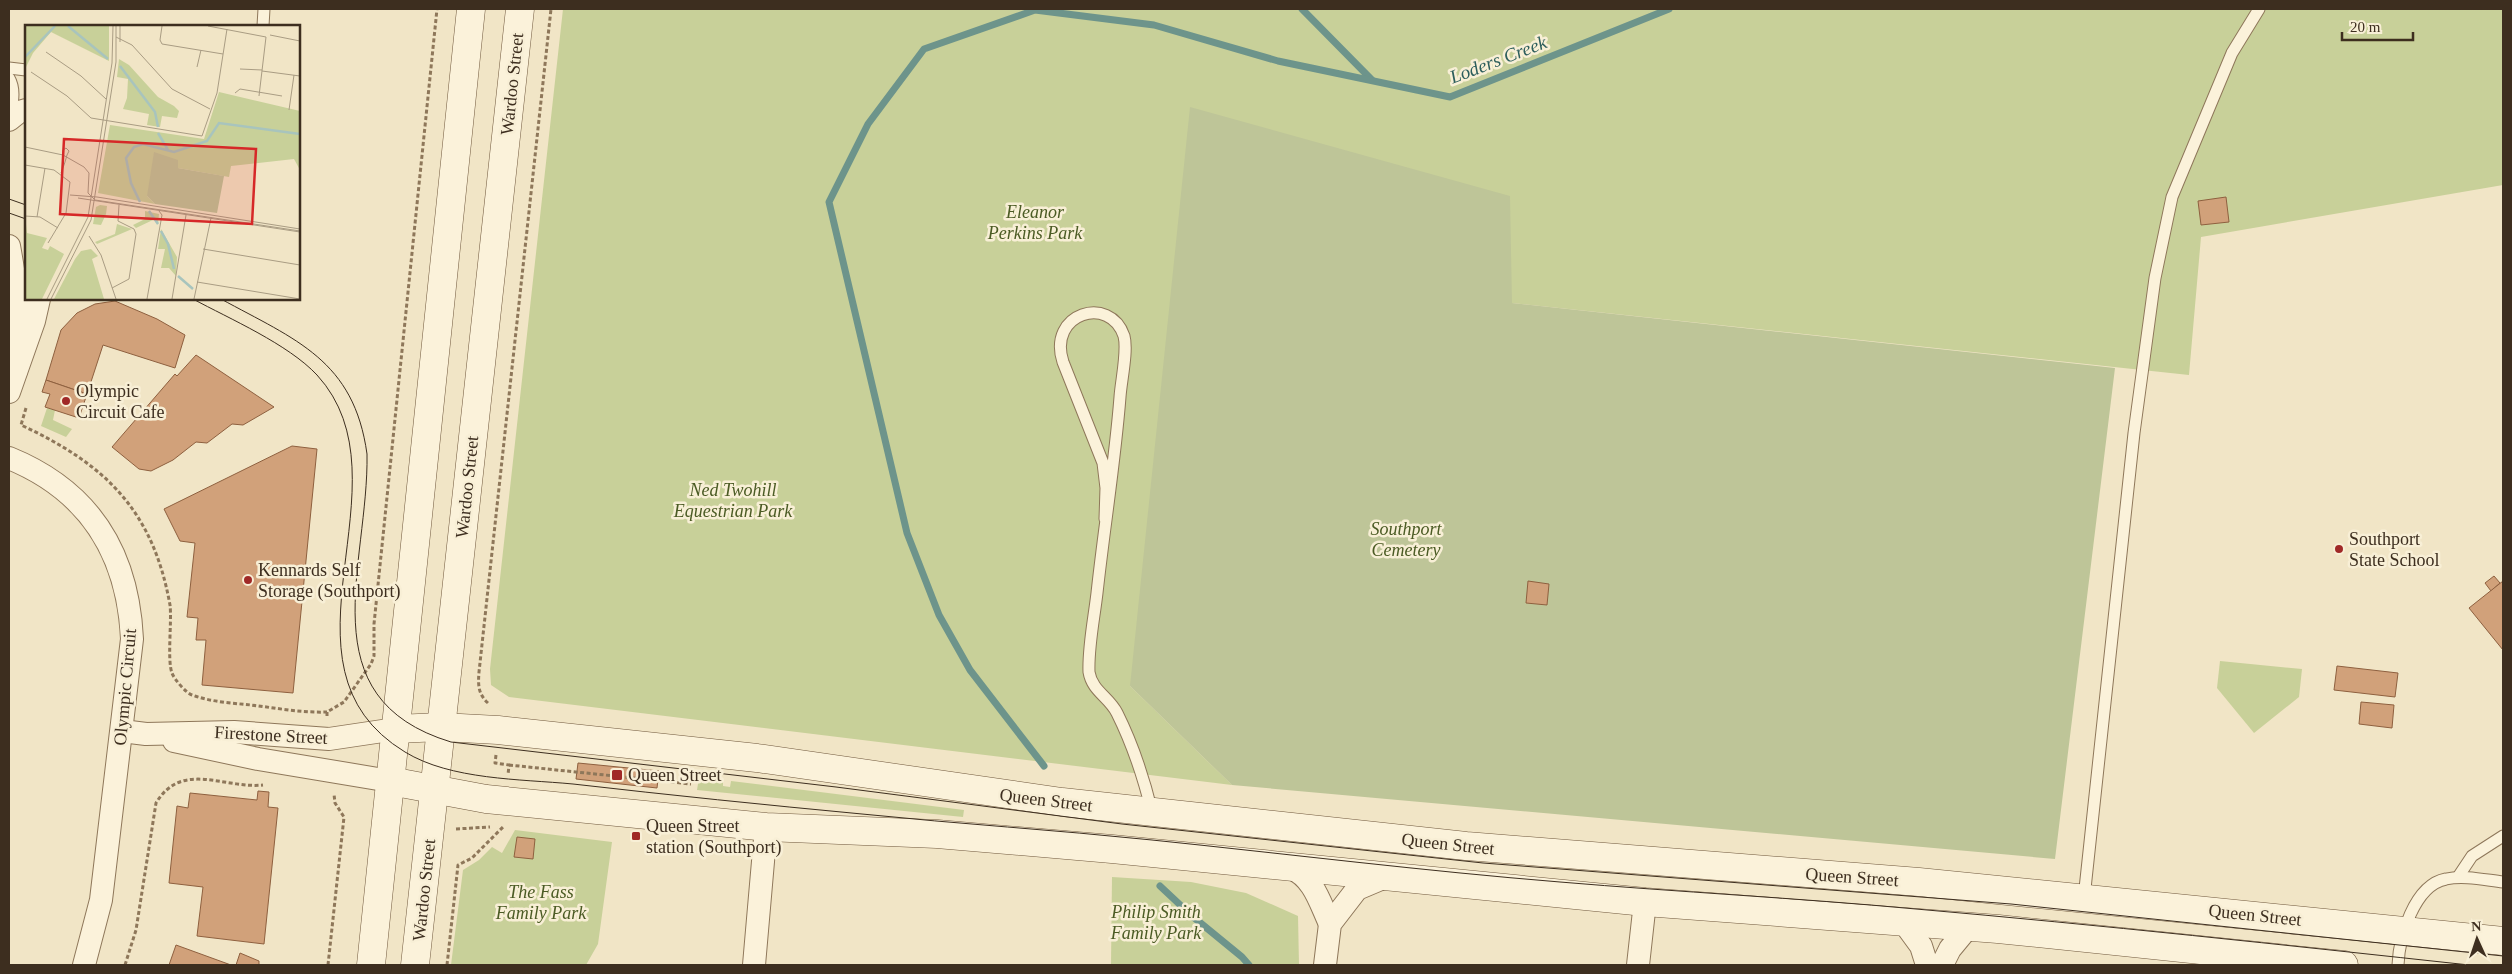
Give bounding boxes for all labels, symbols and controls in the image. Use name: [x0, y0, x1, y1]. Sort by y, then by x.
scale bar: [2342, 10, 2413, 42]
text: 20 m: [2350, 19, 2381, 35]
inset map: [25, 25, 300, 300]
water label: Loders Creek: [1446, 31, 1550, 88]
street label: Wardoo Street: [497, 32, 527, 136]
park label: Eleanor Perkins Park: [987, 202, 1083, 243]
place label: Olympic Circuit Cafe: [76, 381, 164, 422]
marker: Olympic Circuit Cafe: [60, 395, 72, 407]
street label: Wardoo Street: [452, 435, 482, 539]
park label: Ned Twohill Equestrian Park: [673, 480, 793, 521]
park label: Southport Cemetery: [1370, 519, 1442, 560]
place label: Southport State School: [2349, 529, 2440, 570]
marker: Southport State School: [2333, 543, 2345, 555]
place label: Kennards Self Storage (Southport): [258, 560, 400, 602]
marker: Kennards Self Storage (Southport): [242, 574, 254, 586]
street label: Olympic Circuit: [110, 628, 140, 746]
street label: Firestone Street: [214, 722, 328, 748]
place label: Queen Street: [628, 765, 721, 785]
marker: Queen Street: [610, 768, 624, 782]
street label: Queen Street: [998, 784, 1094, 816]
place label: Queen Street station (Southport): [646, 816, 782, 858]
street label: Queen Street: [1400, 829, 1496, 859]
marker: Queen Street station (Southport): [630, 830, 642, 842]
street label: Wardoo Street: [409, 838, 439, 942]
street label: Queen Street: [1805, 864, 1899, 890]
park label: The Fass Family Park: [495, 882, 587, 923]
street label: Queen Street: [2207, 900, 2303, 930]
park label: Philip Smith Family Park: [1110, 902, 1202, 943]
north arrow: [2452, 914, 2502, 964]
text: N: [2471, 919, 2482, 934]

